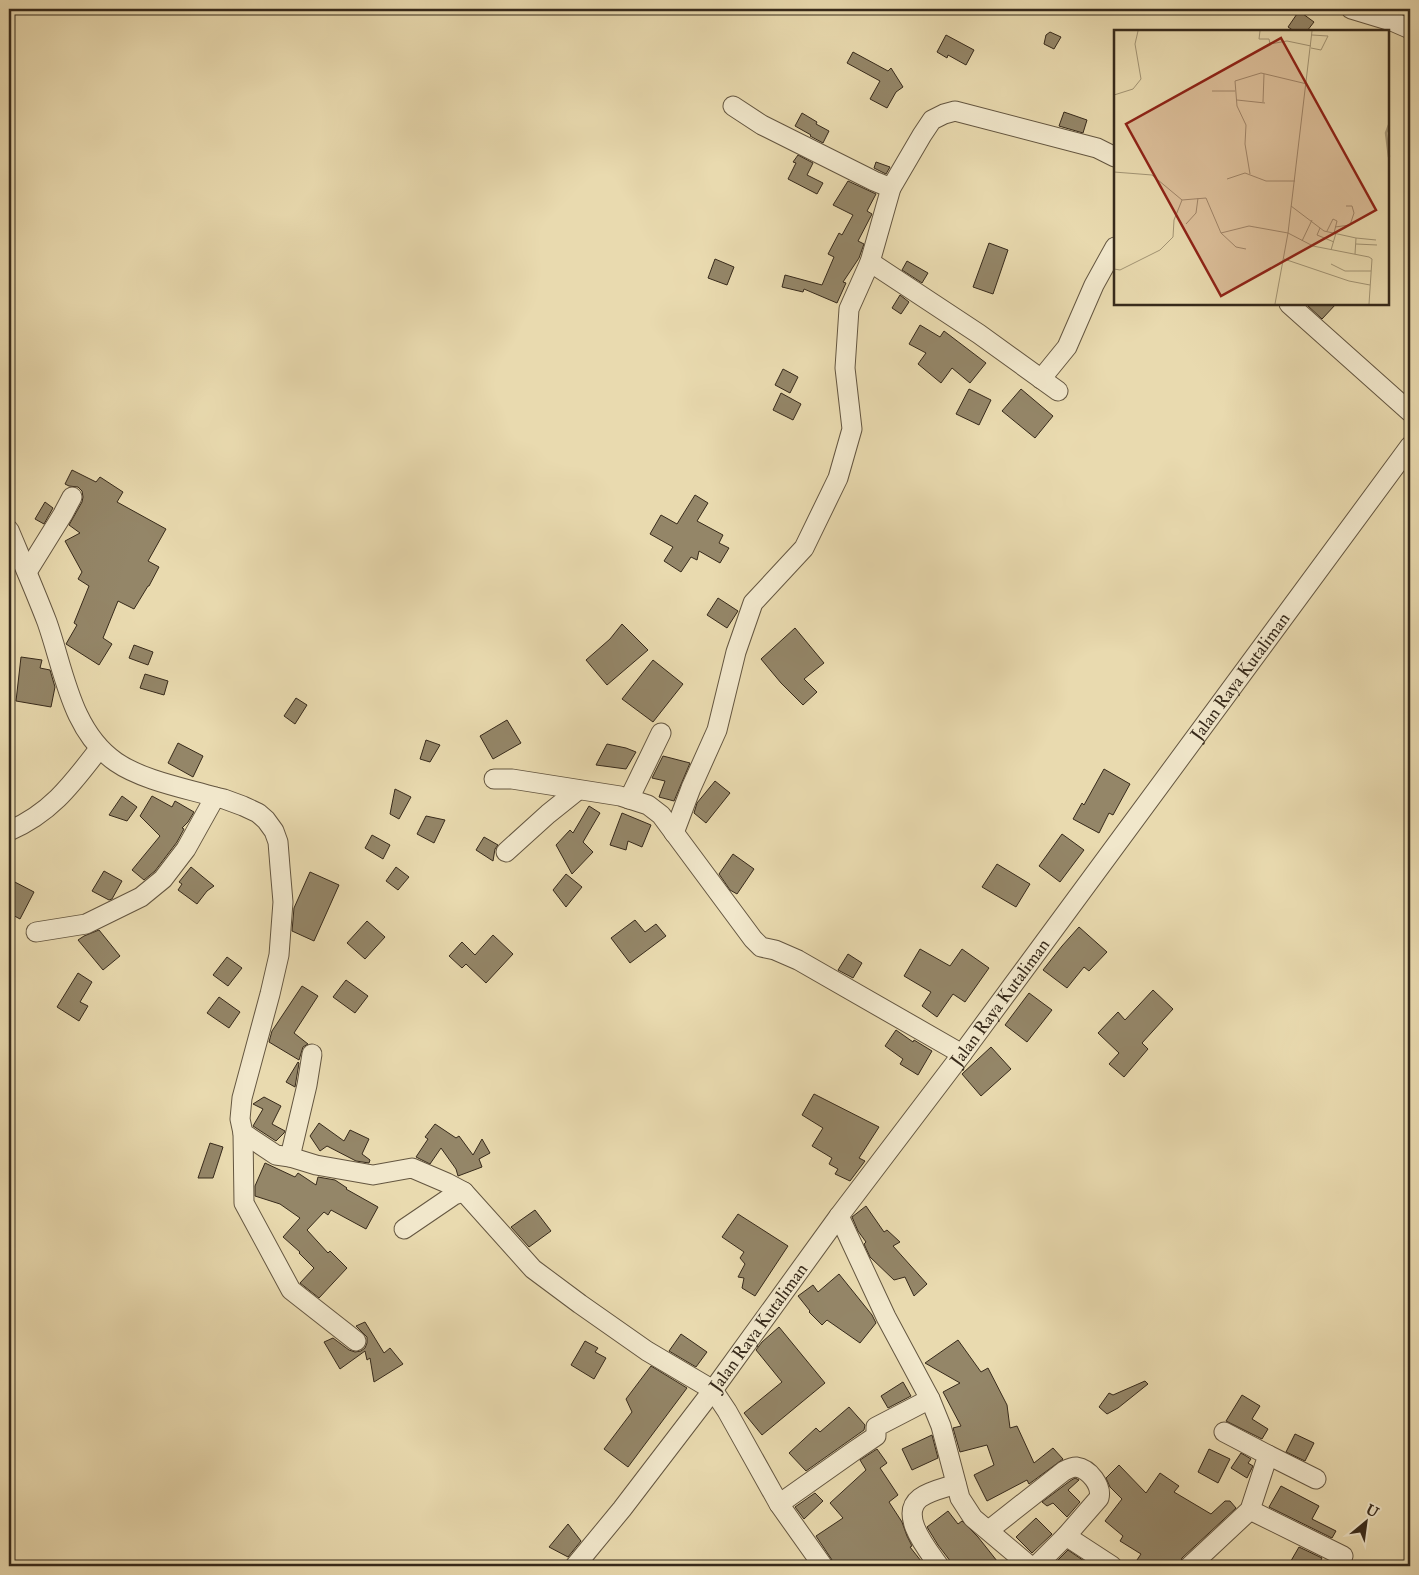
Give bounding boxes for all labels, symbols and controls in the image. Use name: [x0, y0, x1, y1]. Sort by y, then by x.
inset map: [1114, 30, 1389, 305]
street label: Jalan Raya Kutaliman: [1185, 608, 1295, 746]
street label: Jalan Raya Kutaliman: [945, 934, 1055, 1072]
street label: Jalan Raya Kutaliman: [704, 1259, 813, 1397]
north arrow: [1342, 1498, 1392, 1548]
text: U: [1363, 1501, 1382, 1521]

